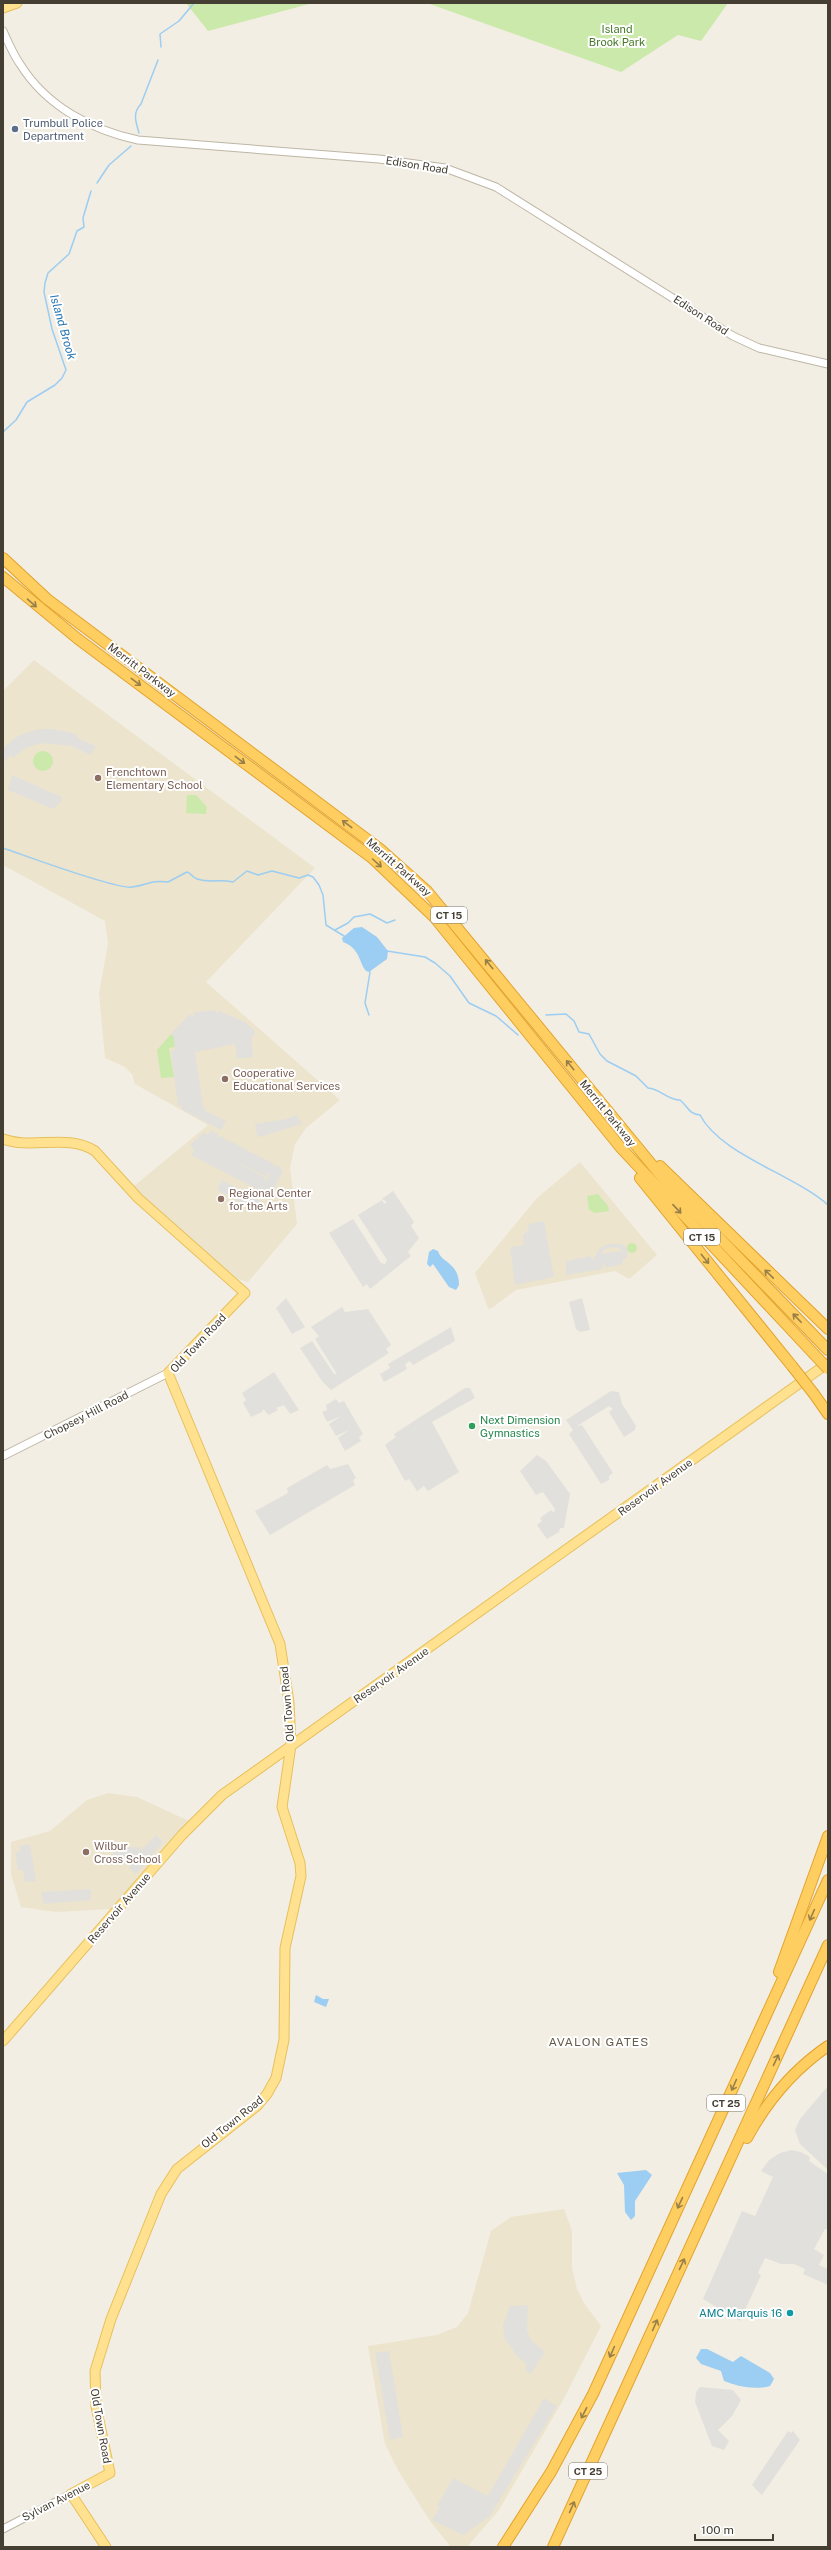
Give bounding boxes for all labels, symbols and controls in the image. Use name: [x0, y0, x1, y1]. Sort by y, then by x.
park label: Island Brook Park: [589, 23, 645, 48]
place label: Trumbull Police Department: [23, 117, 103, 142]
marker: Trumbull Police Department: [10, 124, 20, 134]
street label: Edison Road: [385, 154, 449, 176]
water label: Island Brook: [47, 293, 79, 362]
street label: Edison Road: [671, 293, 731, 337]
one-way arrow: [27, 599, 37, 608]
street label: Merritt Parkway: [106, 641, 178, 699]
one-way arrow: [130, 678, 141, 686]
one-way arrow: [234, 756, 245, 764]
place label: Frenchtown Elementary School: [106, 766, 203, 791]
marker: Frenchtown Elementary School: [93, 773, 103, 783]
one-way arrow: [342, 820, 353, 828]
street label: Merritt Parkway: [364, 836, 434, 898]
one-way arrow: [372, 859, 382, 868]
road number: CT 15: [431, 907, 467, 923]
one-way arrow: [484, 958, 493, 969]
one-way arrow: [565, 1060, 574, 1071]
place label: Cooperative Educational Services: [233, 1067, 341, 1092]
marker: Cooperative Educational Services: [220, 1074, 230, 1084]
street label: Merritt Parkway: [578, 1077, 638, 1149]
place label: Regional Center for the Arts: [229, 1187, 311, 1212]
marker: Regional Center for the Arts: [216, 1194, 226, 1204]
one-way arrow: [672, 1204, 681, 1214]
road number: CT 15: [684, 1229, 720, 1245]
one-way arrow: [700, 1253, 709, 1264]
one-way arrow: [764, 1269, 774, 1279]
street label: Old Town Road: [168, 1311, 228, 1375]
one-way arrow: [792, 1313, 802, 1323]
street label: Chopsey Hill Road: [42, 1388, 130, 1442]
place label: Next Dimension Gymnastics: [480, 1414, 560, 1439]
marker: Next Dimension Gymnastics: [467, 1421, 477, 1431]
street label: Reservoir Avenue: [616, 1456, 694, 1518]
street label: Reservoir Avenue: [351, 1645, 431, 1705]
street label: Old Town Road: [278, 1666, 296, 1742]
place label: Wilbur Cross School: [94, 1840, 161, 1865]
marker: Wilbur Cross School: [81, 1847, 91, 1857]
street label: Reservoir Avenue: [85, 1871, 153, 1945]
one-way arrow: [807, 1909, 815, 1921]
district label: AVALON GATES: [549, 2035, 649, 2049]
one-way arrow: [773, 2054, 780, 2066]
one-way arrow: [730, 2078, 737, 2090]
street label: Old Town Road: [199, 2093, 265, 2151]
road number: CT 25: [707, 2095, 745, 2111]
one-way arrow: [676, 2197, 684, 2209]
one-way arrow: [679, 2259, 686, 2271]
place label: AMC Marquis 16: [699, 2307, 782, 2319]
marker: AMC Marquis 16: [785, 2308, 795, 2318]
one-way arrow: [652, 2319, 659, 2331]
one-way arrow: [608, 2345, 616, 2357]
street label: Old Town Road: [89, 2388, 113, 2464]
one-way arrow: [579, 2407, 587, 2419]
road number: CT 25: [569, 2463, 607, 2479]
street label: Sylvan Avenue: [20, 2479, 92, 2523]
one-way arrow: [569, 2501, 576, 2513]
scale bar: [695, 2516, 773, 2542]
text: 100 m: [701, 2523, 734, 2537]

